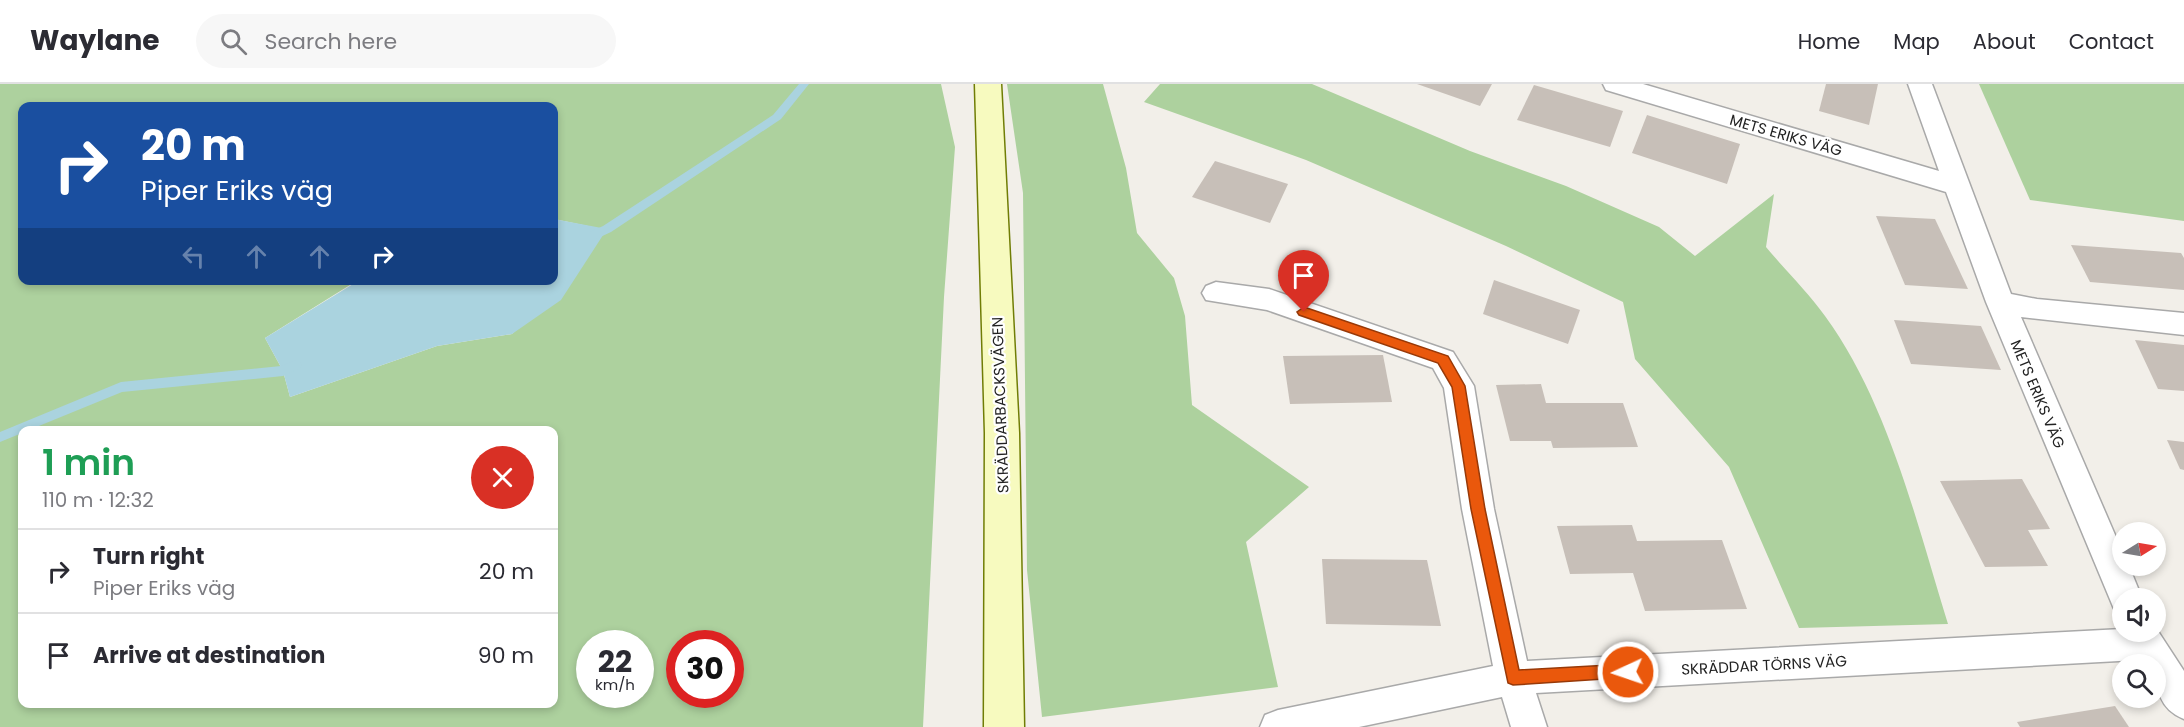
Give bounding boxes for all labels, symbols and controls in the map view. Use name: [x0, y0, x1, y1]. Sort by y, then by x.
search box: [196, 14, 616, 68]
text: Waylane: [30, 21, 160, 60]
icon: search: [217, 25, 250, 58]
text: Search here: [265, 26, 397, 57]
text: Home: [1798, 27, 1860, 56]
text: Map: [1893, 27, 1940, 56]
text: About: [1973, 27, 2036, 56]
text: Contact: [2069, 27, 2154, 56]
street label: METS ERIKS VÄG: [1727, 109, 1845, 161]
text: 20 m: [141, 116, 246, 175]
icon: right: [42, 126, 120, 204]
text: Piper Eriks väg: [141, 172, 333, 209]
icon: left: [177, 240, 210, 273]
icon: ahead: [240, 240, 273, 273]
icon: ahead: [303, 240, 336, 273]
icon: right: [366, 240, 399, 273]
pin: [1278, 250, 1329, 312]
icon: arrive: [1287, 259, 1320, 292]
street label: SKRÄDDARBACKSVÄGEN: [986, 317, 1014, 493]
street label: METS ERIKS VÄG: [2006, 337, 2070, 452]
text: 1 min: [42, 437, 135, 488]
button: close: [471, 446, 534, 509]
text: 110 m · 12:32: [42, 486, 154, 514]
north arrow: [2112, 522, 2166, 576]
map controls: [2112, 522, 2166, 708]
text: Turn right: [93, 541, 204, 572]
icon: right: [42, 555, 75, 588]
text: 20 m: [479, 556, 534, 587]
text: Piper Eriks väg: [93, 574, 235, 602]
button: sound: [2112, 588, 2166, 642]
speed limit sign: 30: [666, 630, 744, 708]
icon: arrive: [42, 639, 75, 672]
text: Arrive at destination: [93, 640, 325, 671]
text: 90 m: [478, 640, 534, 671]
text: 22: [598, 640, 632, 683]
position arrow: [1596, 640, 1660, 704]
street label: SKRÄDDAR TÖRNS VÄG: [1681, 650, 1848, 680]
button: search: [2112, 654, 2166, 708]
text: km/h: [595, 674, 635, 695]

